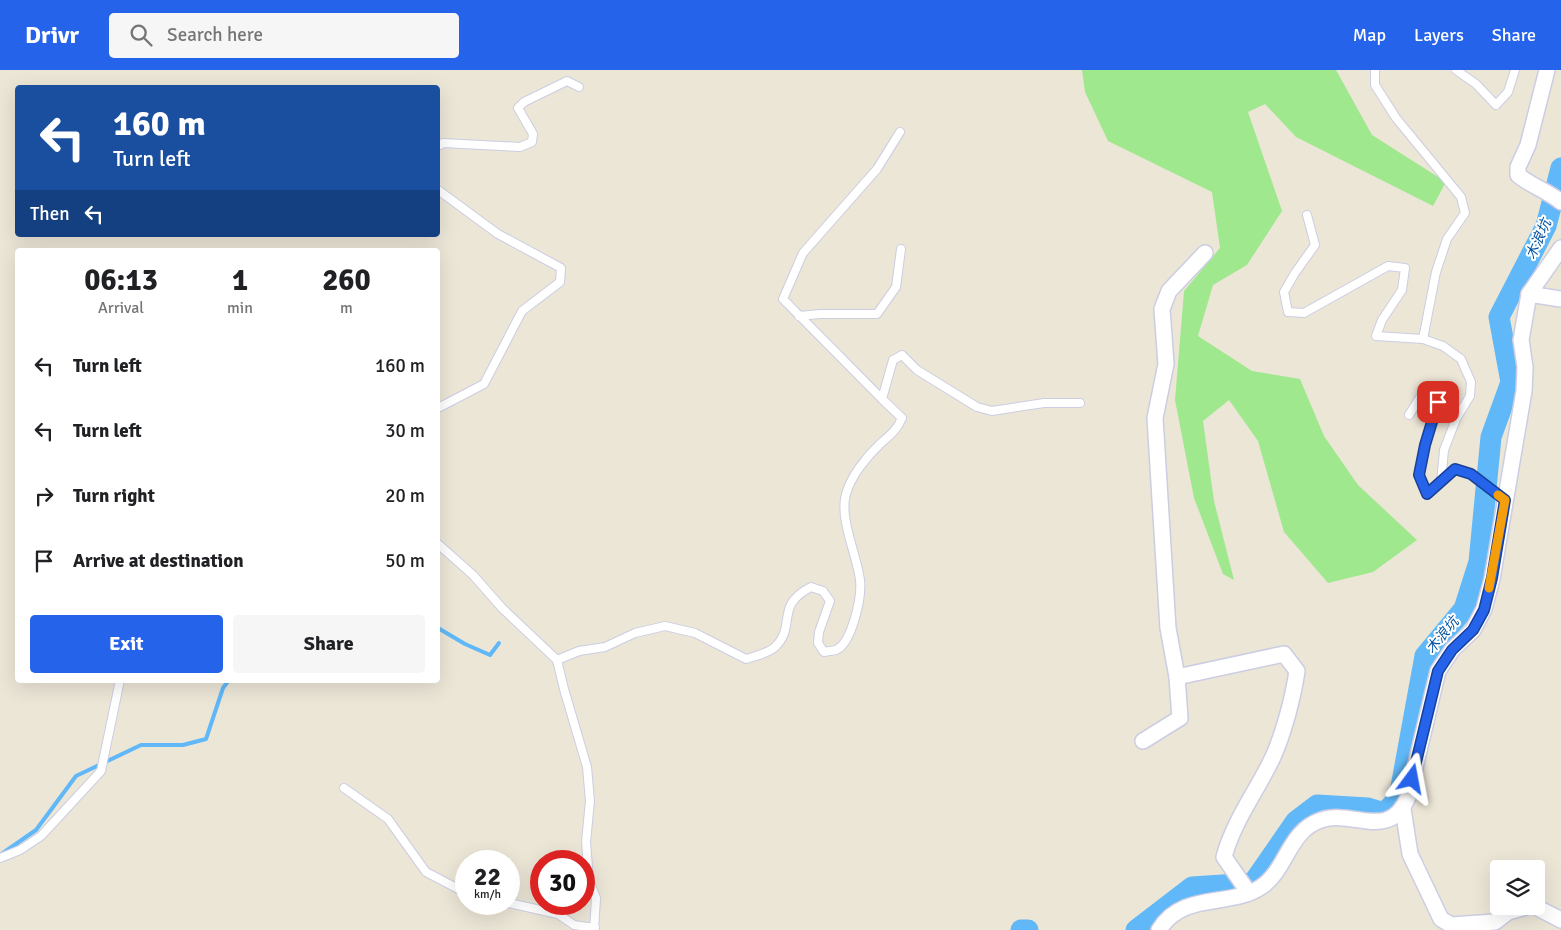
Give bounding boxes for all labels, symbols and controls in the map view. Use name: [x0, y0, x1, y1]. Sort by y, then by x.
search box: [109, 13, 459, 58]
text: Drivr: [25, 20, 79, 50]
icon: search: [127, 21, 155, 49]
text: Search here: [167, 23, 263, 47]
text: Map: [1353, 24, 1386, 46]
text: Layers: [1414, 24, 1464, 46]
text: Share: [1492, 24, 1536, 46]
text: 160 m: [113, 102, 206, 145]
icon: left: [30, 105, 95, 170]
text: Turn left: [113, 145, 191, 172]
icon: left: [80, 200, 108, 228]
text: Then: [30, 202, 70, 226]
water label: 木浪坑: [1522, 215, 1556, 262]
text: 06:13: [84, 262, 158, 299]
text: 1: [232, 262, 248, 299]
text: 260: [322, 262, 371, 299]
text: Arrival: [98, 298, 144, 318]
text: min: [227, 298, 253, 318]
text: m: [340, 298, 353, 318]
icon: left: [30, 352, 58, 380]
text: Turn left: [73, 354, 142, 378]
text: 160 m: [375, 354, 425, 378]
pin: [1417, 381, 1459, 423]
icon: arrive: [1424, 388, 1452, 416]
icon: left: [30, 417, 58, 445]
text: Turn left: [73, 419, 142, 443]
text: 30 m: [385, 419, 425, 443]
icon: right: [30, 482, 58, 510]
text: Turn right: [73, 484, 155, 508]
text: 20 m: [385, 484, 425, 508]
icon: arrive: [30, 547, 58, 575]
text: Arrive at destination: [73, 549, 244, 573]
text: 50 m: [385, 549, 425, 573]
water label: 木浪坑: [1422, 612, 1464, 657]
button: Exit: [30, 615, 223, 673]
button: Share: [233, 615, 425, 673]
position arrow: [1385, 752, 1437, 804]
speed limit sign: 30: [530, 850, 595, 915]
map controls: [1490, 860, 1545, 915]
button: layers: [1490, 860, 1545, 915]
text: 22: [474, 861, 501, 892]
text: km/h: [474, 887, 501, 902]

